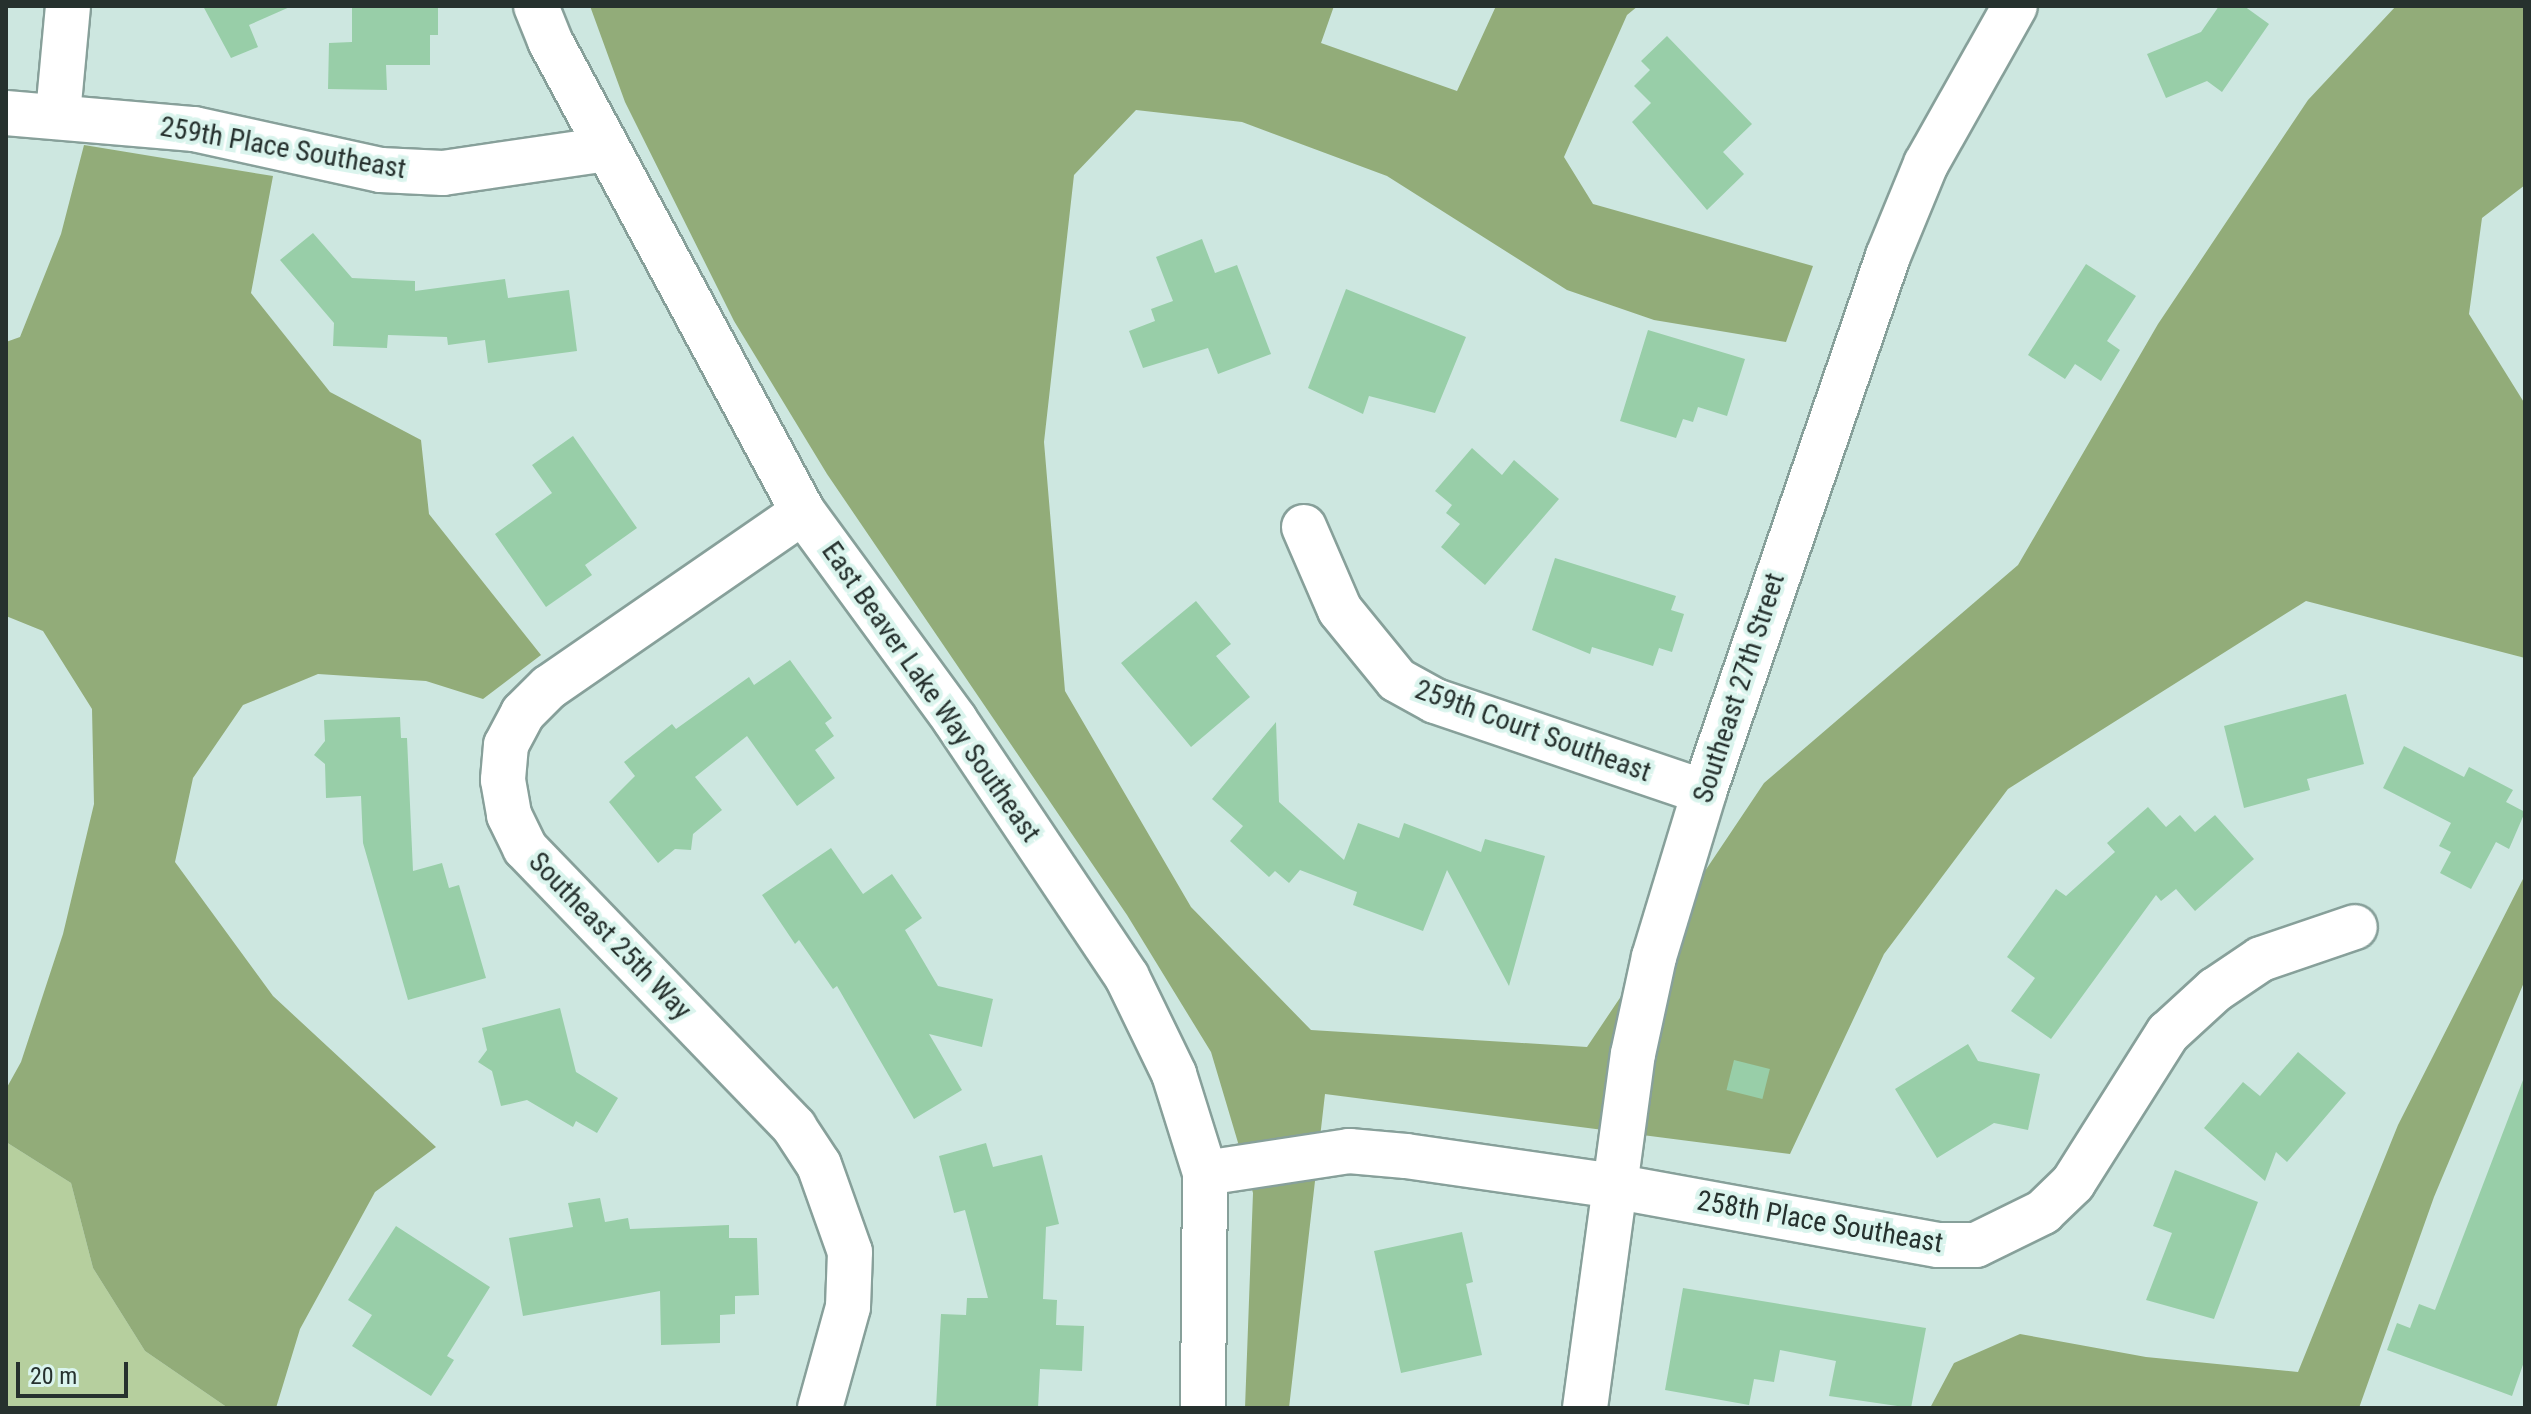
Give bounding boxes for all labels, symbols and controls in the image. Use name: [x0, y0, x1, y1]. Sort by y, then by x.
street label: 259th Place Southeast: [157, 110, 409, 186]
street label: East Beaver Lake Way Southeast: [814, 535, 1048, 849]
street label: Southeast 27th Street: [1686, 569, 1792, 807]
street label: 259th Court Southeast: [1410, 673, 1656, 789]
street label: Southeast 25th Way: [522, 845, 698, 1027]
street label: 258th Place Southeast: [1694, 1184, 1946, 1260]
scale bar: [20, 1346, 132, 1396]
text: 20 m: [30, 1362, 77, 1390]

